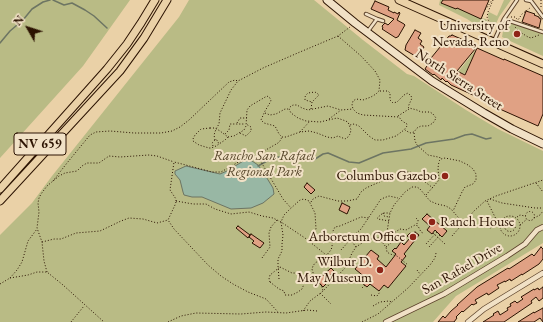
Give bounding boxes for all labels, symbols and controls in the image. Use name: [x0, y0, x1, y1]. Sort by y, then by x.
north arrow: [8, 8, 48, 48]
text: N: [10, 13, 27, 28]
place label: University of Nevada, Reno: [432, 18, 509, 50]
marker: University of Nevada, Reno: [512, 29, 522, 39]
street label: North Sierra Street: [412, 45, 506, 115]
road number: NV 659: [14, 133, 66, 155]
park label: Rancho San Rafael Regional Park: [213, 148, 315, 180]
place label: Columbus Gazebo: [336, 168, 437, 184]
marker: Columbus Gazebo: [440, 171, 450, 181]
place label: Ranch House: [440, 214, 514, 230]
marker: Ranch House: [427, 217, 437, 227]
place label: Arboretum Office: [308, 229, 405, 245]
marker: Arboretum Office: [408, 232, 418, 242]
street label: San Rafael Drive: [419, 239, 505, 299]
place label: Wilbur D. May Museum: [297, 254, 372, 286]
marker: Wilbur D. May Museum: [375, 265, 385, 275]

